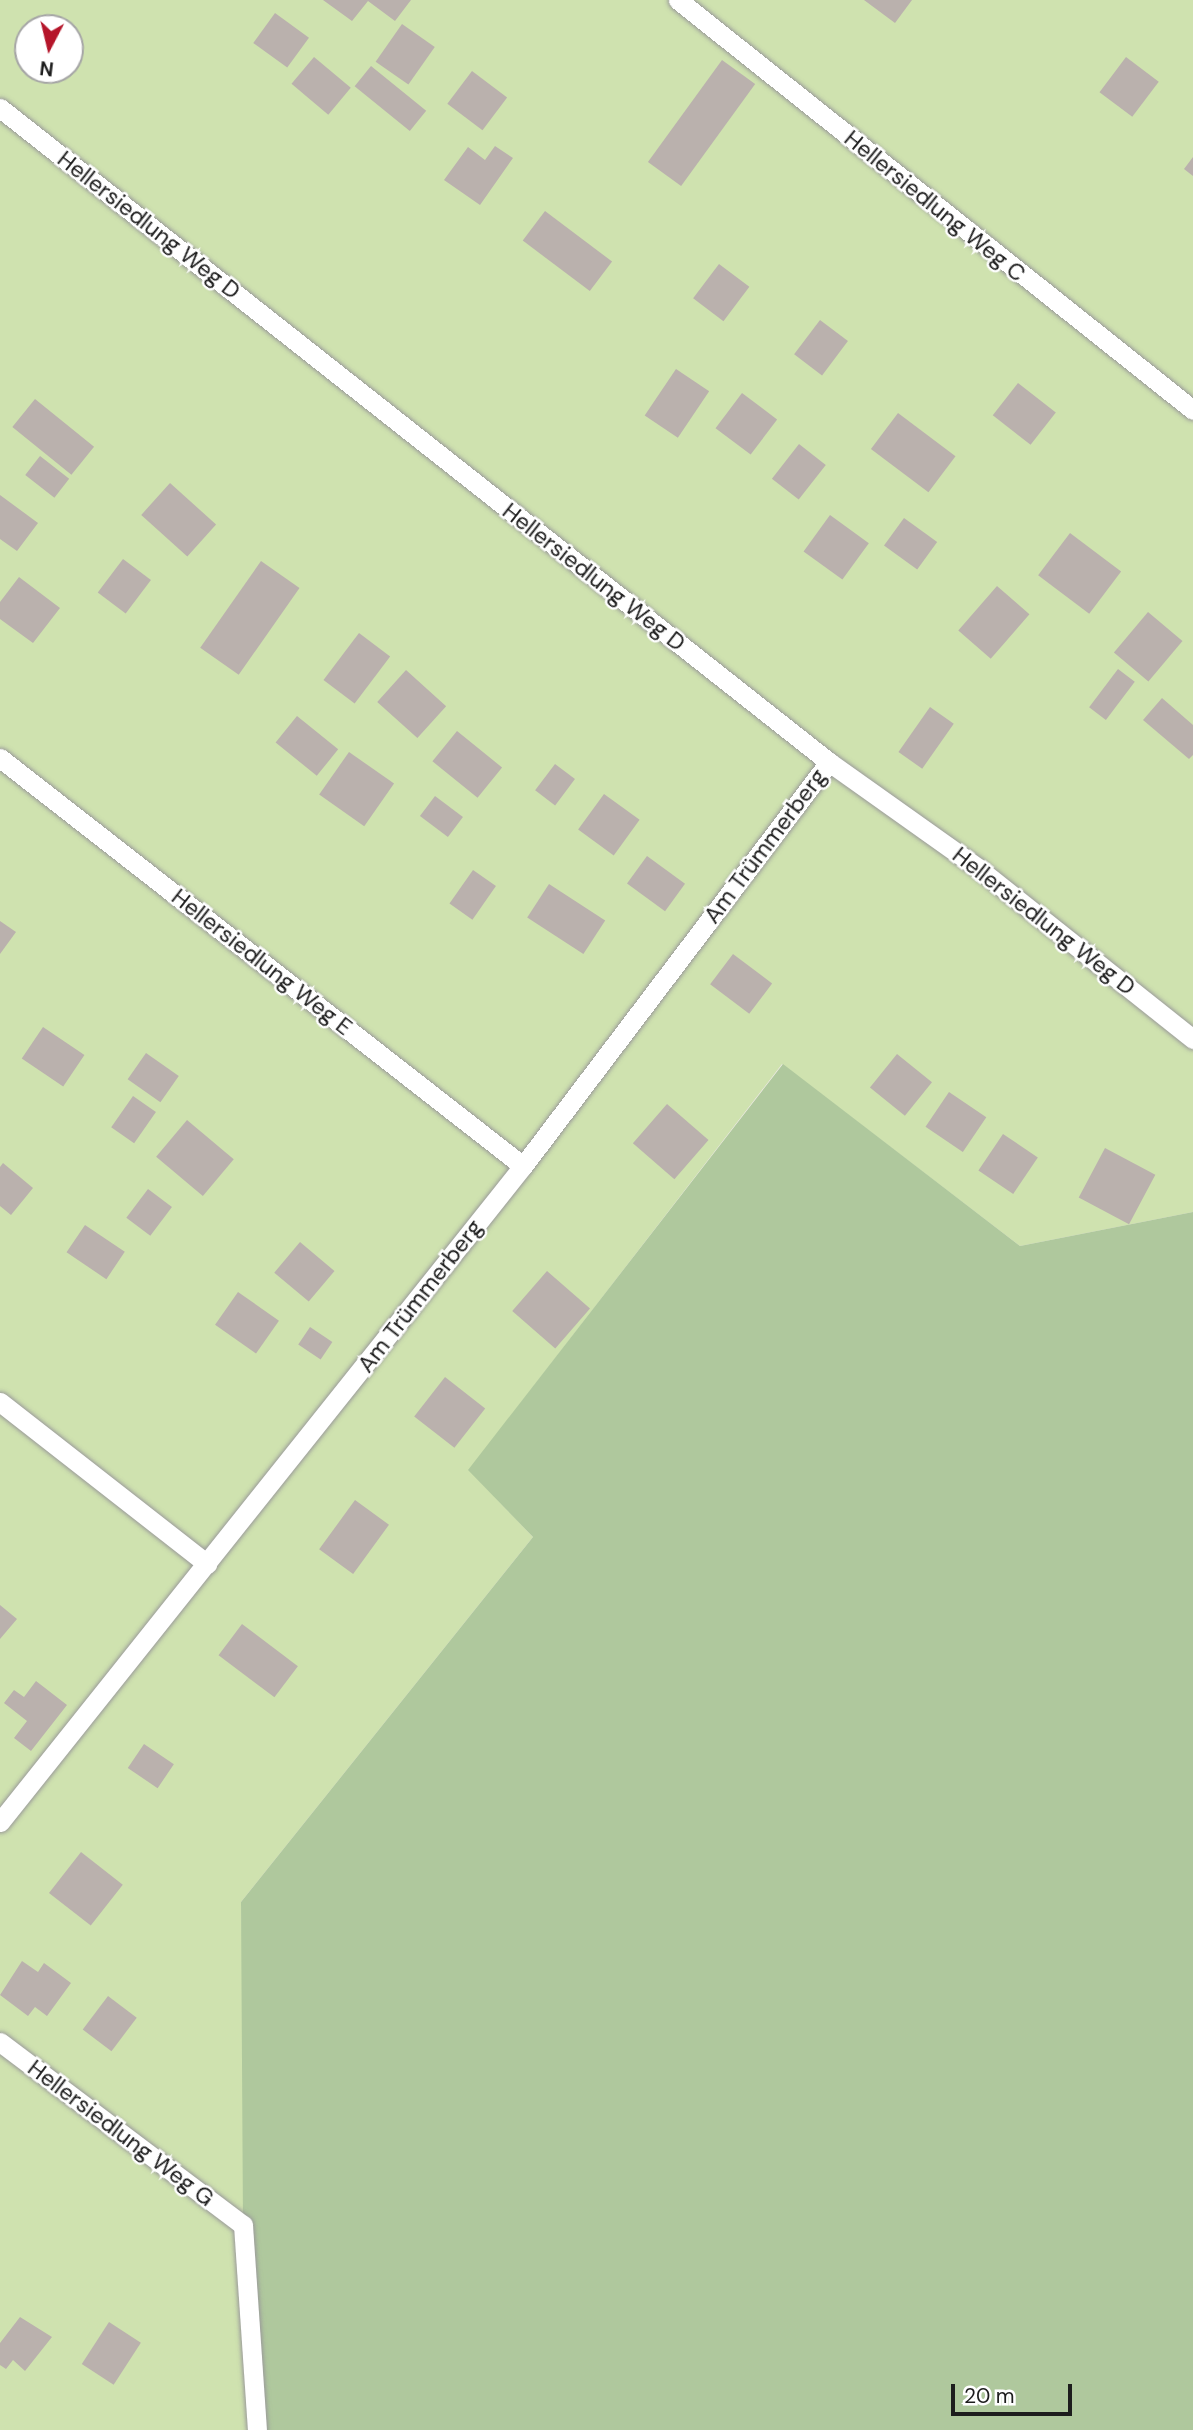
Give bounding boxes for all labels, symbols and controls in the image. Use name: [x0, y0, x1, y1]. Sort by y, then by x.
north arrow: [14, 14, 84, 84]
text: N: [38, 55, 55, 82]
street label: Hellersiedlung Weg C: [839, 124, 1031, 288]
street label: Hellersiedlung Weg D: [52, 145, 246, 305]
street label: Hellersiedlung Weg D: [497, 497, 691, 657]
street label: Am Trümmerberg: [698, 763, 832, 929]
street label: Hellersiedlung Weg D: [947, 841, 1141, 1001]
street label: Hellersiedlung Weg E: [166, 883, 358, 1041]
street label: Am Trümmerberg: [352, 1214, 488, 1378]
street label: Hellersiedlung Weg G: [22, 2054, 220, 2212]
scale bar: [955, 2370, 1076, 2414]
text: 20 m: [964, 2382, 1015, 2410]

